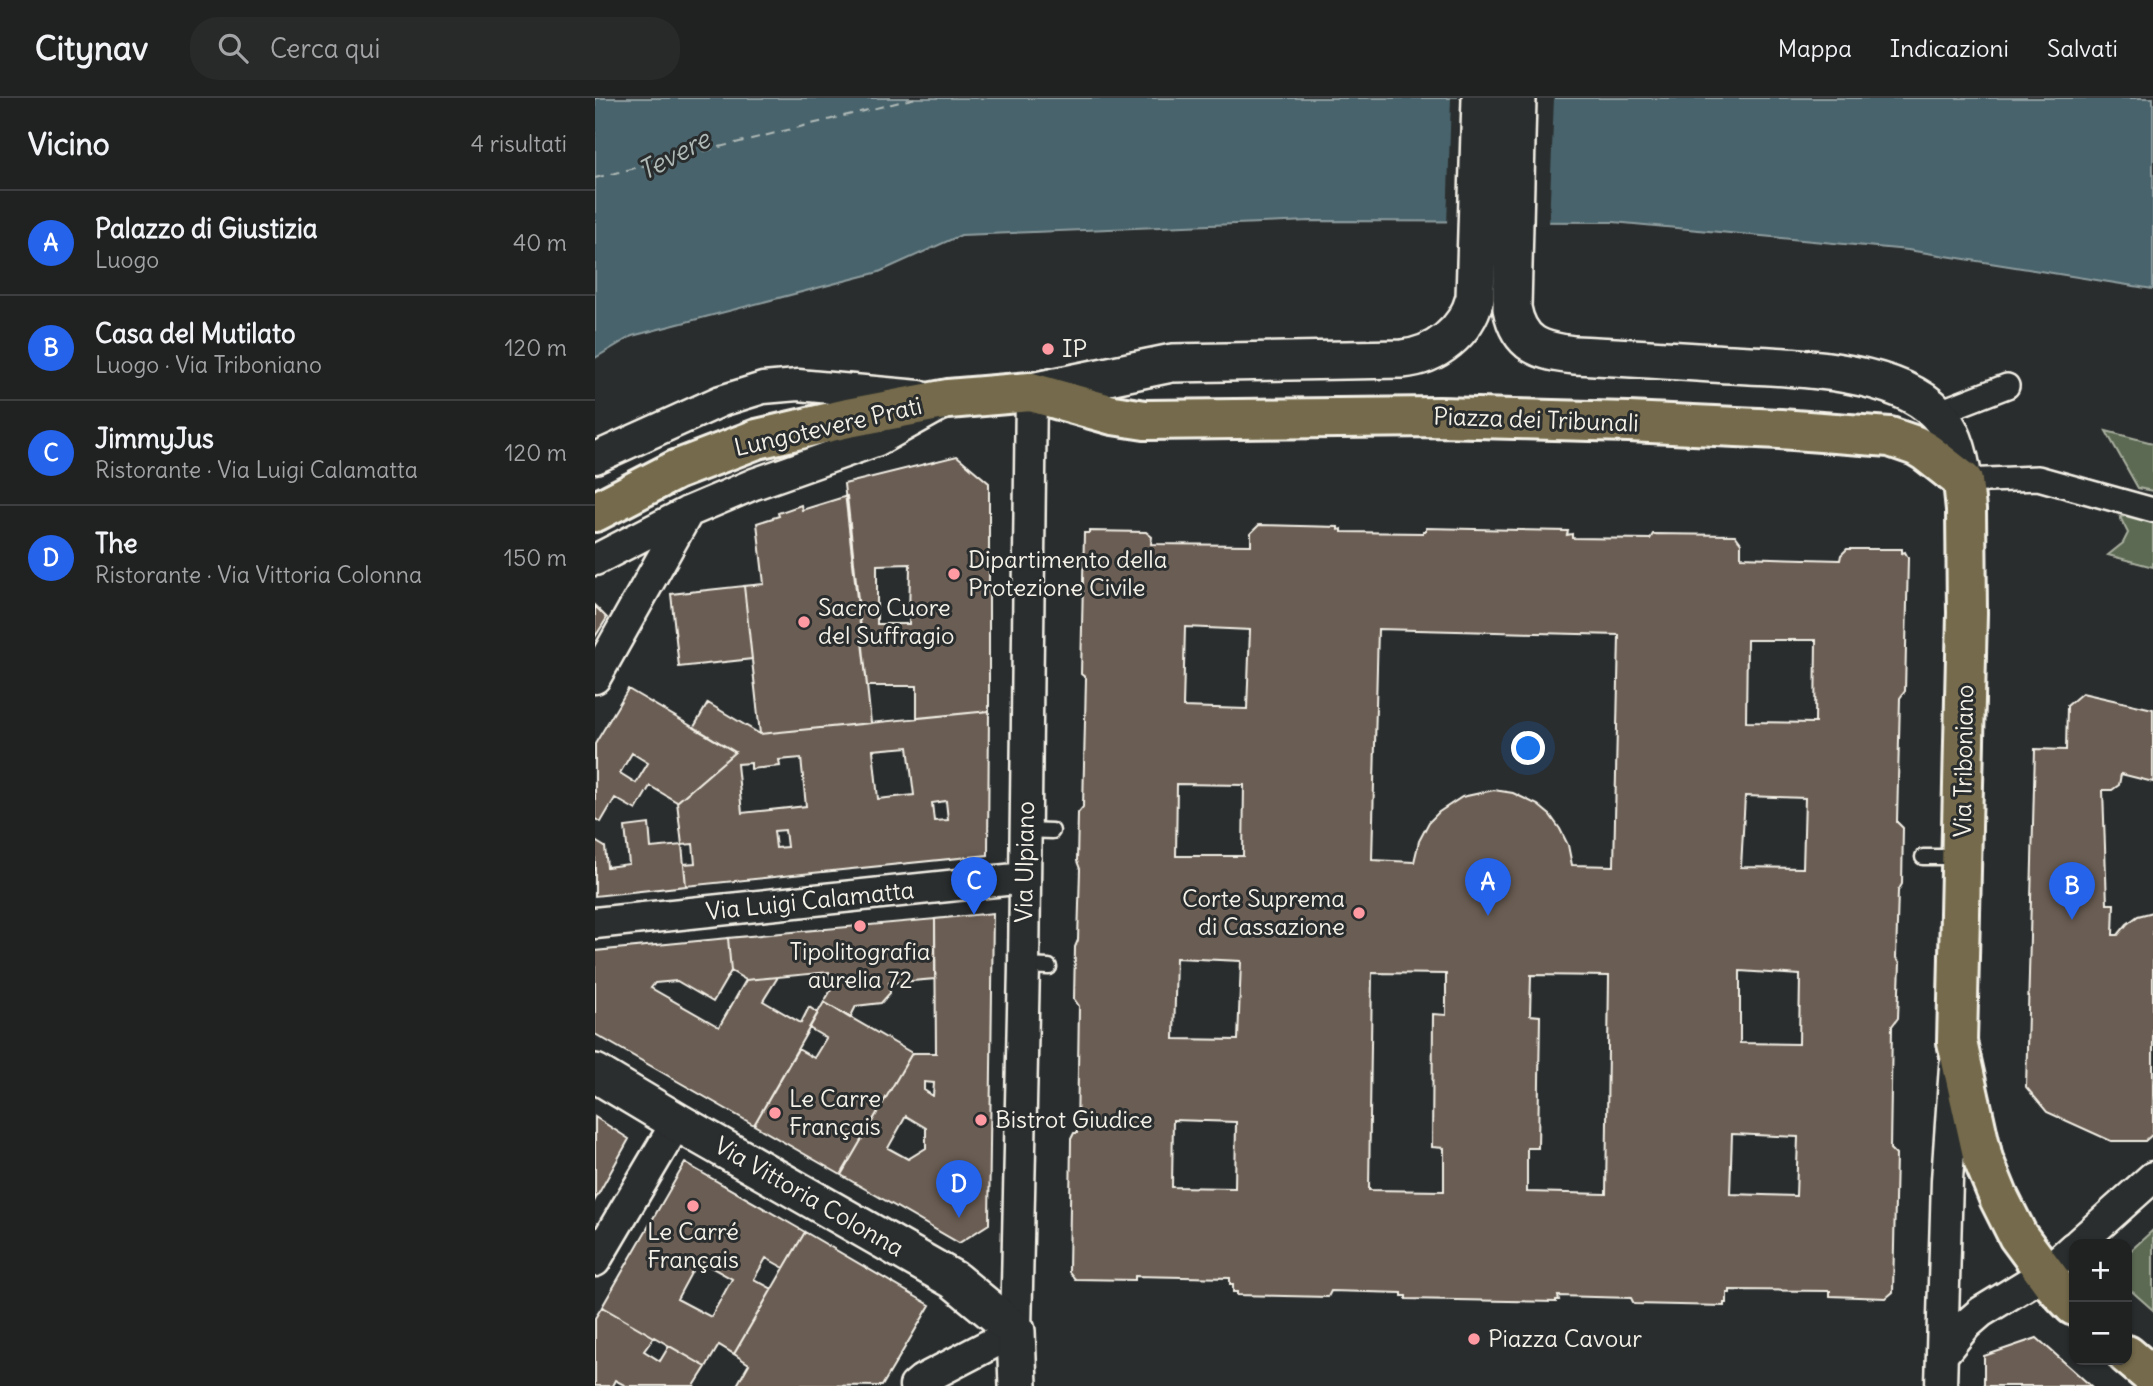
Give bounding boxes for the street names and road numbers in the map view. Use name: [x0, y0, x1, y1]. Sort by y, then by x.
street label: Lungotevere Prati: [731, 390, 924, 462]
street label: Piazza dei Tribunali: [1433, 400, 1639, 438]
street label: Via Triboniano: [1947, 684, 1979, 838]
street label: Via Ulpiano: [1008, 801, 1040, 923]
street label: Via Luigi Calamatta: [704, 874, 916, 926]
street label: Via Vittoria Colonna: [709, 1130, 910, 1263]

